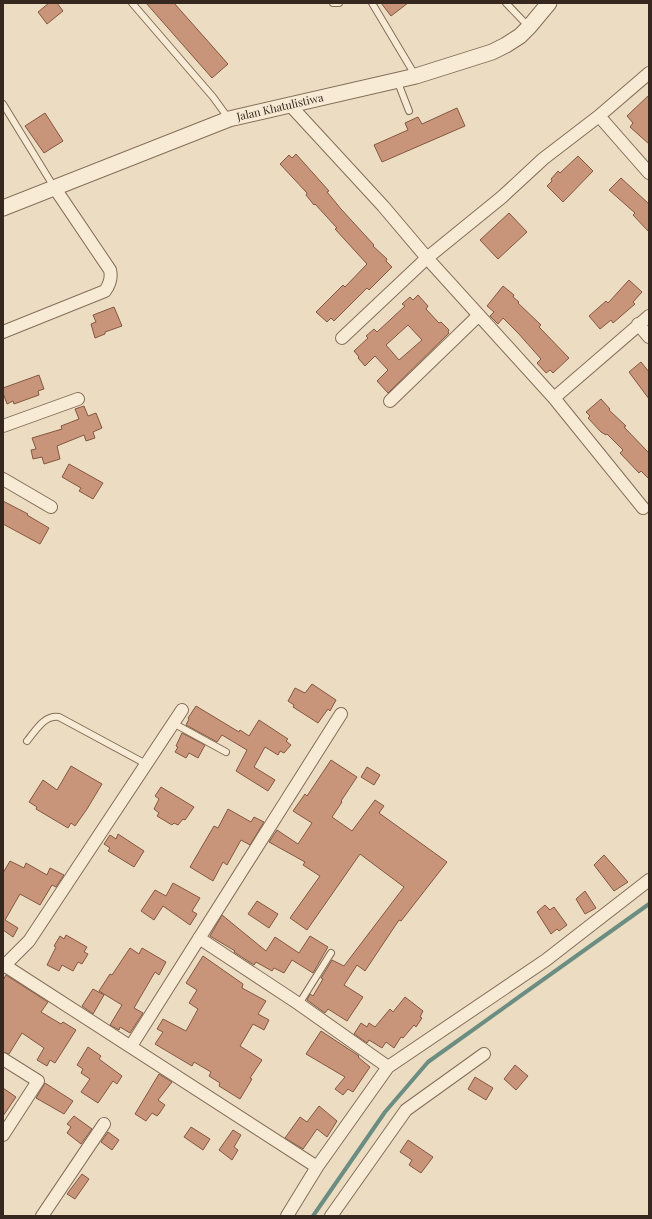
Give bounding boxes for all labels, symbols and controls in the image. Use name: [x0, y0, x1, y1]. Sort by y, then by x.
street label: Jalan Khatulistiwa: [234, 89, 325, 124]

